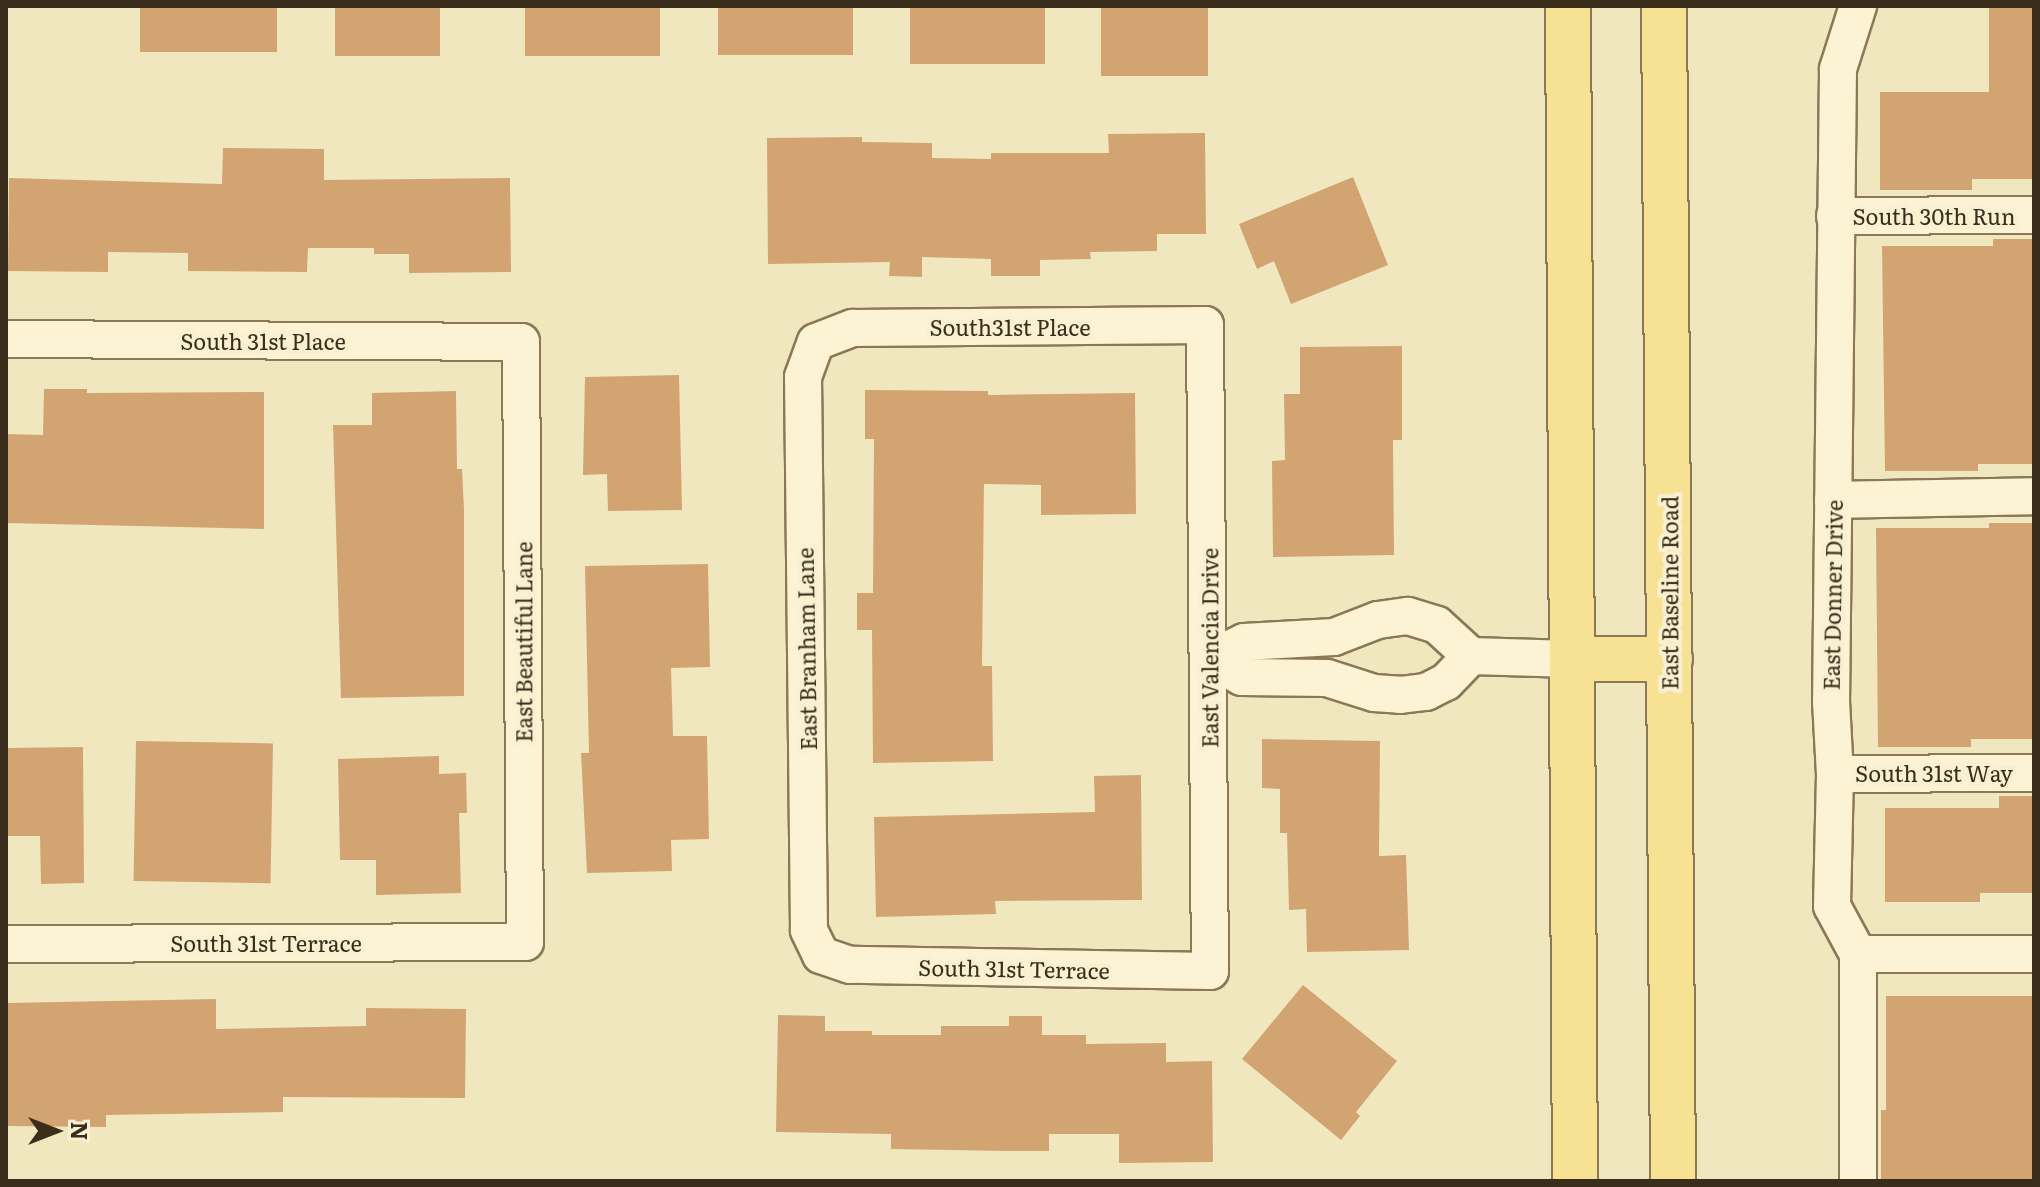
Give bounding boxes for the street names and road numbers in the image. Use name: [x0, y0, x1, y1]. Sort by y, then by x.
street label: South 30th Run: [1852, 203, 2016, 229]
street label: South31st Place: [929, 314, 1091, 340]
street label: South 31st Place: [180, 328, 346, 354]
street label: East Baseline Road: [1656, 496, 1682, 690]
street label: East Donner Drive: [1817, 499, 1847, 691]
street label: East Beautiful Lane: [510, 541, 536, 743]
street label: East Branham Lane: [791, 547, 821, 751]
street label: East Valencia Drive: [1196, 548, 1222, 748]
street label: South 31st Way: [1855, 760, 2013, 786]
street label: South 31st Terrace: [170, 930, 362, 956]
street label: South 31st Terrace: [918, 953, 1110, 983]

